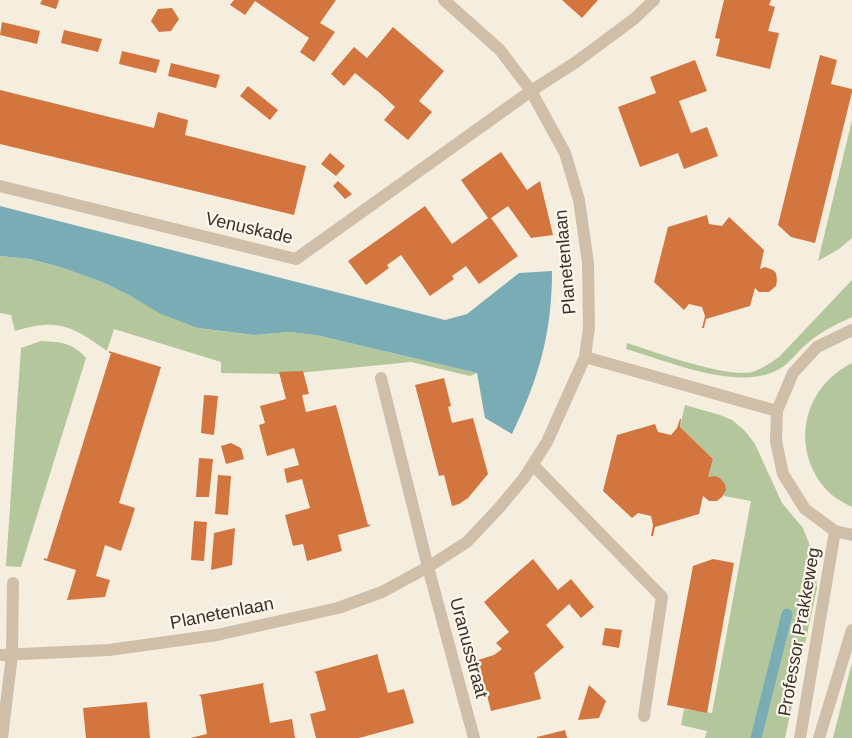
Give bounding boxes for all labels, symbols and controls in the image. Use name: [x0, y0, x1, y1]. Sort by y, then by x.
street label: Venuskade: [203, 208, 295, 250]
street label: Planetenlaan: [551, 209, 581, 315]
street label: Professor Prakkeweg: [775, 546, 825, 718]
street label: Planetenlaan: [168, 593, 276, 635]
street label: Uranusstraat: [444, 595, 492, 701]

